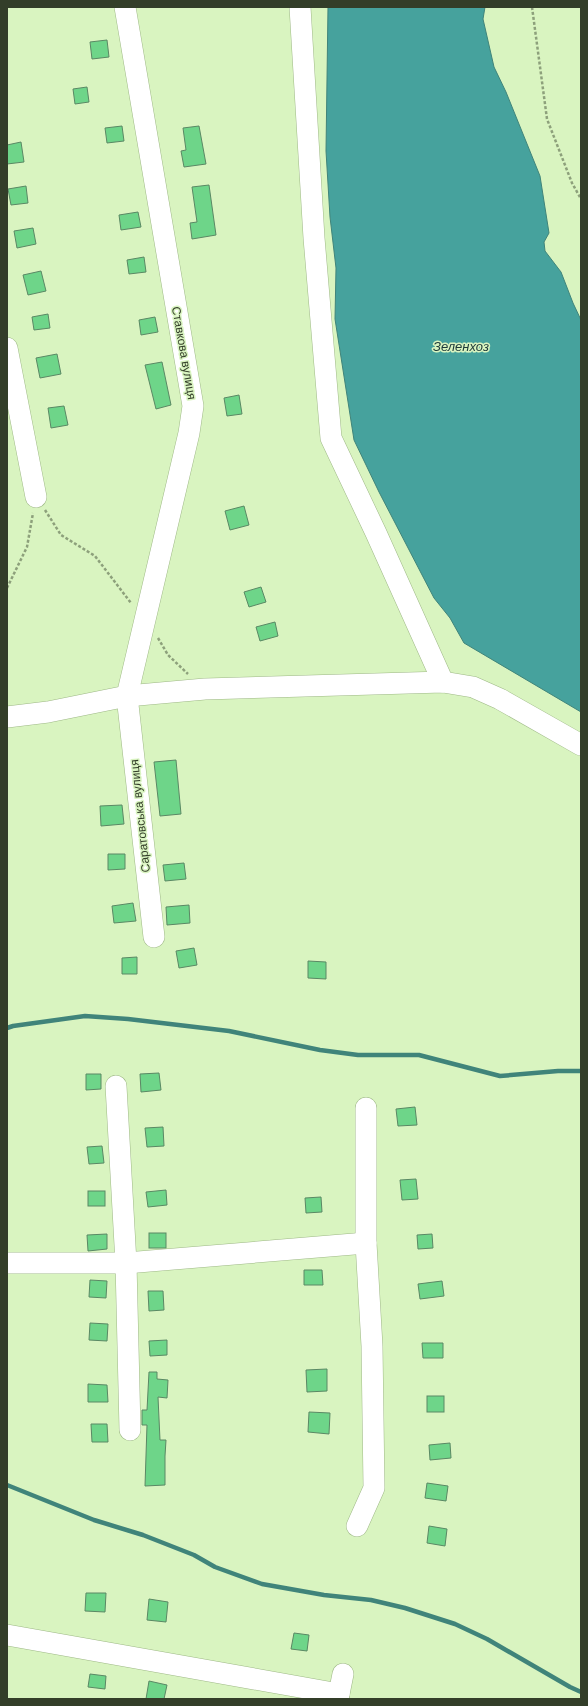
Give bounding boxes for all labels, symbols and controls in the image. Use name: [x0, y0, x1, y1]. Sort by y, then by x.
street label: Ставкова вулиця: [169, 305, 199, 401]
water label: Зеленхоз: [433, 339, 489, 354]
street label: Саратовська вулиця: [127, 759, 153, 873]

